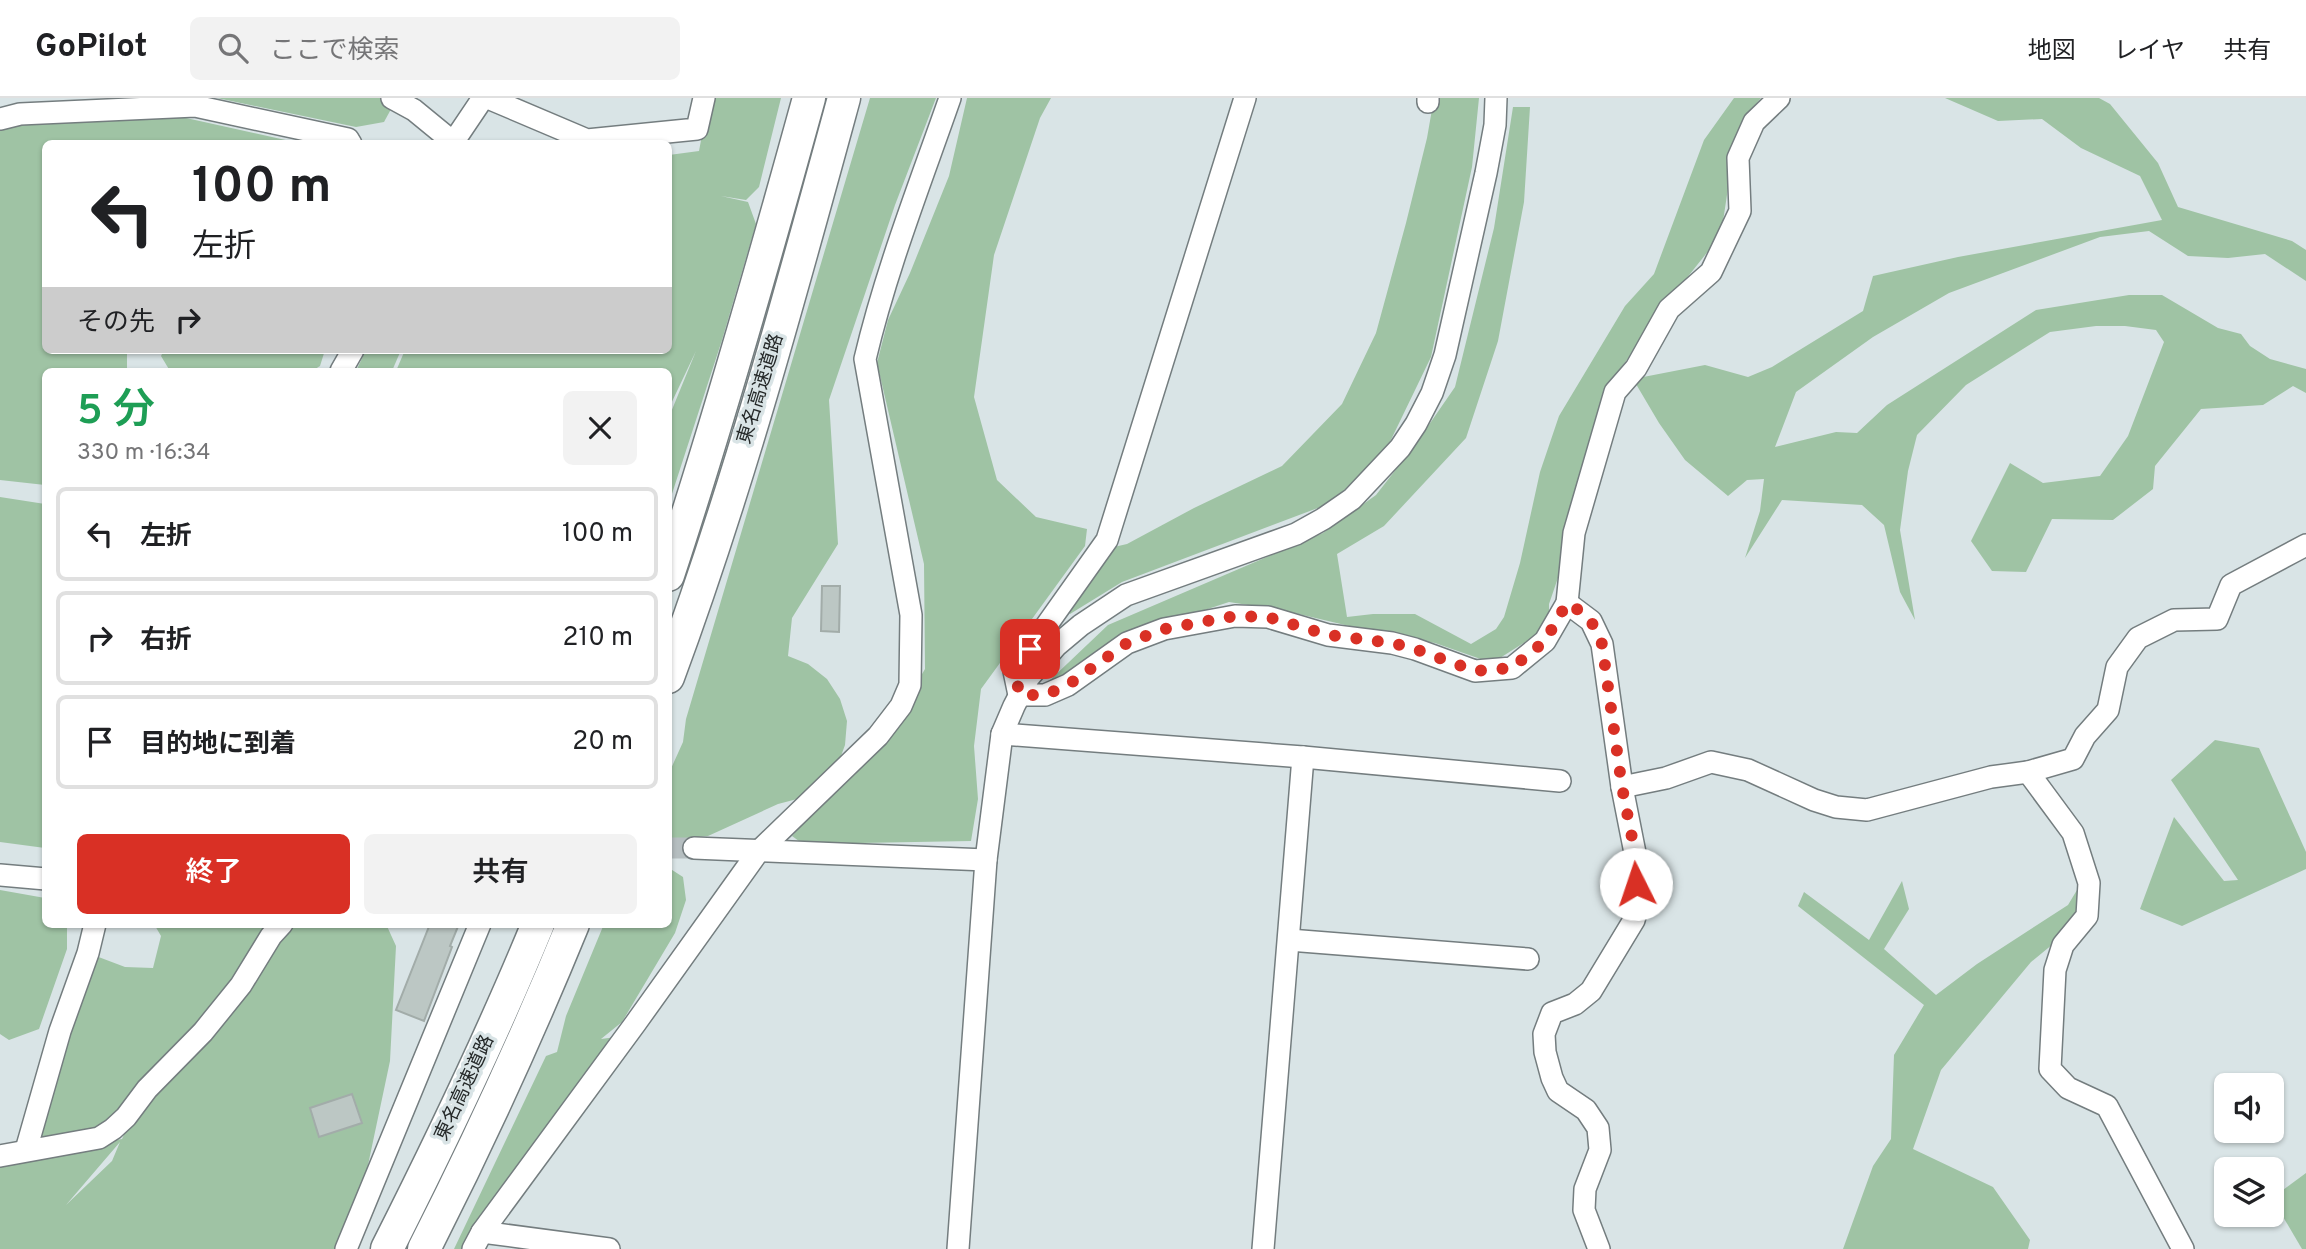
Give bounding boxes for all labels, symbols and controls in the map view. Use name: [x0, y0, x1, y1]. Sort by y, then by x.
search box: [190, 17, 680, 80]
text: GoPilot: [35, 27, 148, 69]
icon: search: [214, 29, 252, 67]
text: ここで検索: [270, 35, 400, 68]
text: 地図: [2028, 37, 2076, 67]
text: レイヤ: [2114, 37, 2185, 67]
text: 共有: [2223, 37, 2271, 67]
text: 100 m: [192, 158, 331, 220]
icon: left: [77, 168, 168, 259]
text: 左折: [192, 228, 256, 268]
icon: right: [169, 301, 207, 339]
text: その先: [77, 307, 155, 340]
street label: 東名高速道路: [733, 331, 789, 447]
text: 5 分: [77, 386, 155, 439]
button: close: [563, 391, 637, 465]
text: 330 m · 16:34: [77, 439, 211, 468]
icon: left: [81, 515, 119, 553]
text: 100 m: [562, 518, 633, 551]
text: 左折: [140, 521, 192, 554]
icon: right: [81, 619, 119, 657]
pin: [1000, 619, 1060, 679]
text: 210 m: [563, 622, 633, 655]
text: 右折: [140, 625, 192, 658]
icon: arrive: [1011, 630, 1049, 668]
icon: arrive: [81, 723, 119, 761]
text: 20 m: [572, 726, 633, 759]
text: 目的地に到着: [140, 729, 296, 762]
button: 終了: [77, 834, 350, 914]
button: 共有: [364, 834, 637, 914]
position arrow: [1599, 847, 1673, 921]
street label: 東名高速道路: [430, 1031, 500, 1145]
map controls: [2214, 1073, 2284, 1227]
button: sound: [2214, 1073, 2284, 1143]
button: layers: [2214, 1157, 2284, 1227]

